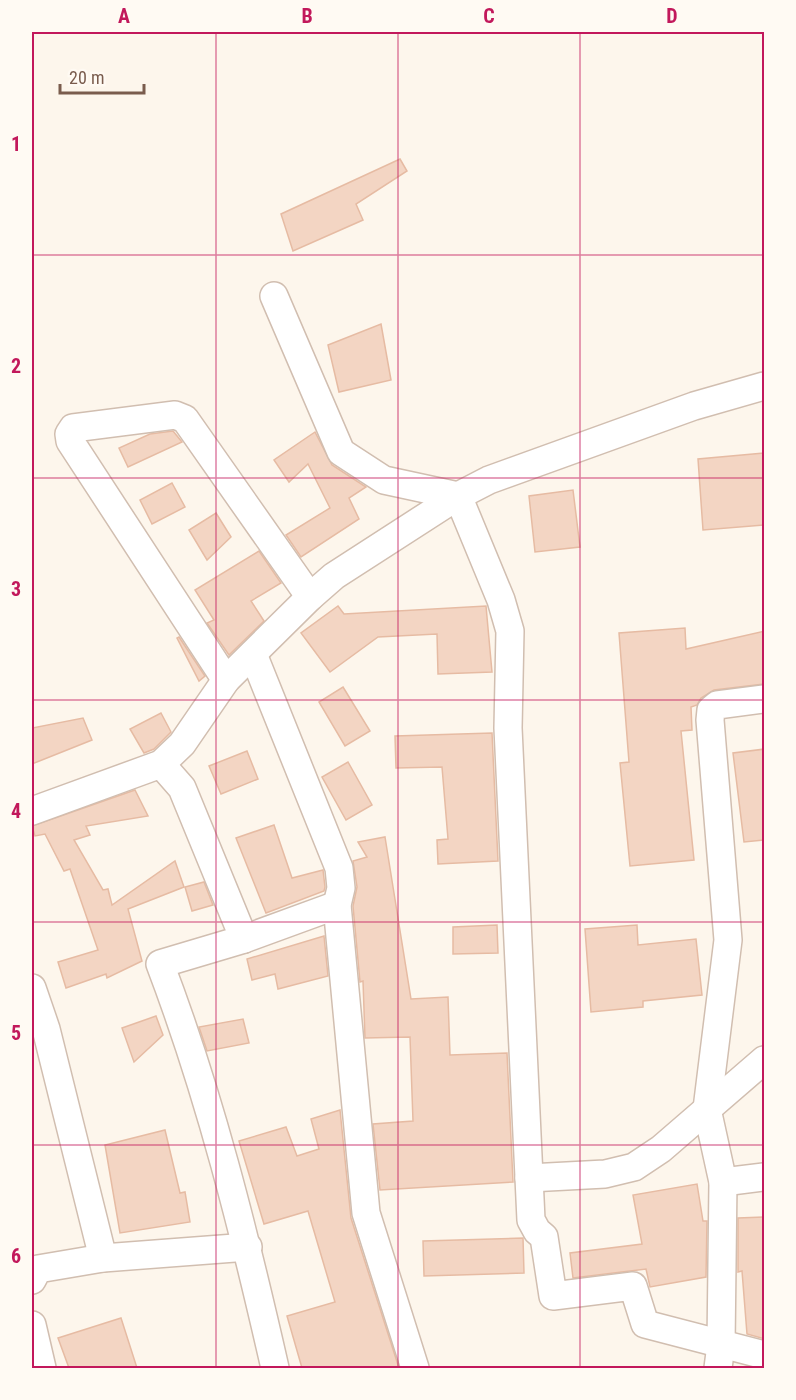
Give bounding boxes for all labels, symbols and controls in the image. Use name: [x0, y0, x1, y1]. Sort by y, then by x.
text: A: [118, 4, 130, 28]
text: B: [301, 4, 313, 28]
text: C: [483, 4, 495, 28]
text: D: [666, 4, 678, 28]
scale bar: [60, 57, 144, 95]
text: 20 m: [69, 67, 104, 88]
text: 1: [11, 132, 21, 156]
text: 2: [11, 354, 21, 378]
text: 3: [11, 577, 21, 601]
text: 4: [11, 799, 21, 823]
text: 5: [11, 1021, 21, 1045]
text: 6: [11, 1244, 21, 1268]

